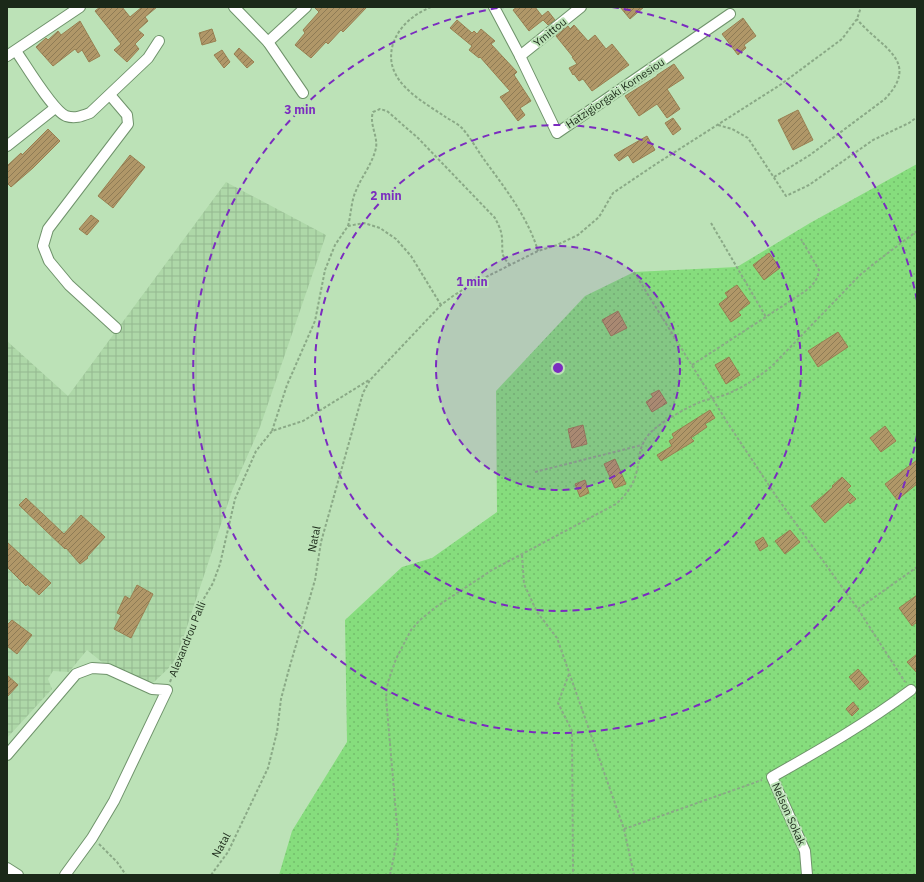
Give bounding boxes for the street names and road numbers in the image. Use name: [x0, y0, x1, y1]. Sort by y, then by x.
street label: Ymittou: [531, 14, 569, 50]
street label: Hatzigiorgaki Kornesiou: [563, 55, 667, 131]
street label: Natal: [304, 525, 324, 553]
street label: Alexandrou Palli: [166, 599, 208, 679]
street label: Nelson Sokak: [769, 780, 809, 848]
street label: Natal: [208, 830, 234, 860]

